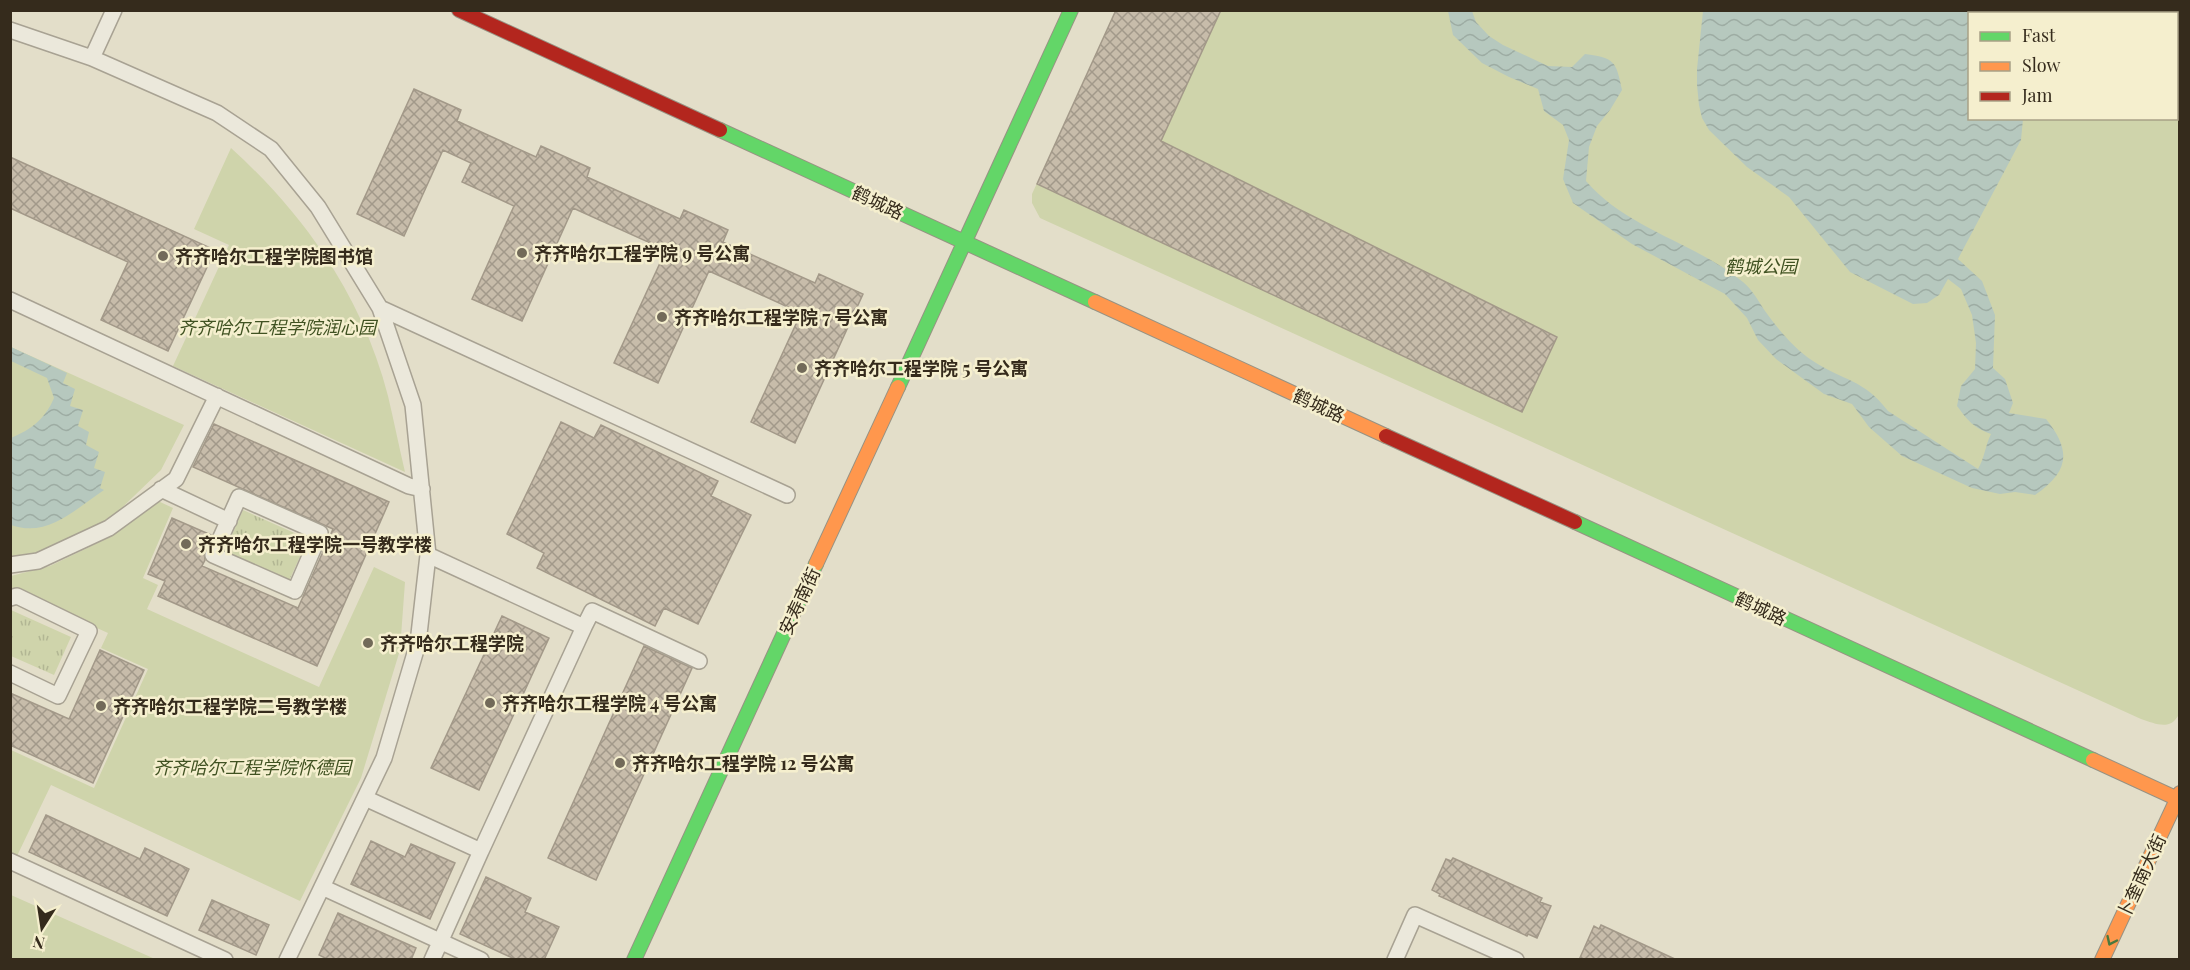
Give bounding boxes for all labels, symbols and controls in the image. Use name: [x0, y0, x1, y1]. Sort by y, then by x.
legend: [1968, 12, 2178, 120]
text: Fast: [2022, 23, 2056, 47]
text: Slow: [2022, 53, 2060, 77]
text: Jam: [2021, 83, 2052, 107]
street label: 鹤城路: [848, 180, 908, 224]
place label: 齐齐哈尔工程学院 9 号公寓: [534, 241, 750, 265]
place label: 齐齐哈尔工程学院图书馆: [175, 244, 373, 268]
marker: 齐齐哈尔工程学院 9 号公寓: [515, 246, 529, 260]
marker: 齐齐哈尔工程学院图书馆: [156, 249, 170, 263]
park label: 鹤城公园: [1725, 254, 1800, 278]
place label: 齐齐哈尔工程学院 7 号公寓: [674, 305, 888, 329]
marker: 齐齐哈尔工程学院 7 号公寓: [655, 310, 669, 324]
park label: 齐齐哈尔工程学院润心园: [178, 315, 379, 339]
place label: 齐齐哈尔工程学院 5 号公寓: [814, 356, 1028, 380]
marker: 齐齐哈尔工程学院 5 号公寓: [795, 361, 809, 375]
street label: 鹤城路: [1289, 383, 1349, 427]
place label: 齐齐哈尔工程学院一号教学楼: [198, 532, 432, 556]
marker: 齐齐哈尔工程学院一号教学楼: [179, 537, 193, 551]
street label: 安寿南街: [773, 563, 825, 639]
street label: 鹤城路: [1731, 586, 1791, 630]
place label: 齐齐哈尔工程学院: [380, 631, 524, 655]
marker: 齐齐哈尔工程学院: [361, 636, 375, 650]
place label: 齐齐哈尔工程学院 4 号公寓: [502, 691, 717, 715]
place label: 齐齐哈尔工程学院二号教学楼: [113, 694, 347, 718]
marker: 齐齐哈尔工程学院 4 号公寓: [483, 696, 497, 710]
marker: 齐齐哈尔工程学院二号教学楼: [94, 699, 108, 713]
place label: 齐齐哈尔工程学院 12 号公寓: [632, 751, 855, 775]
park label: 齐齐哈尔工程学院怀德园: [153, 755, 354, 779]
marker: 齐齐哈尔工程学院 12 号公寓: [613, 756, 627, 770]
street label: 卜奎南大街: [2111, 830, 2171, 922]
north arrow: [12, 898, 72, 958]
text: N: [31, 932, 47, 955]
one-way arrow: [2106, 935, 2118, 946]

